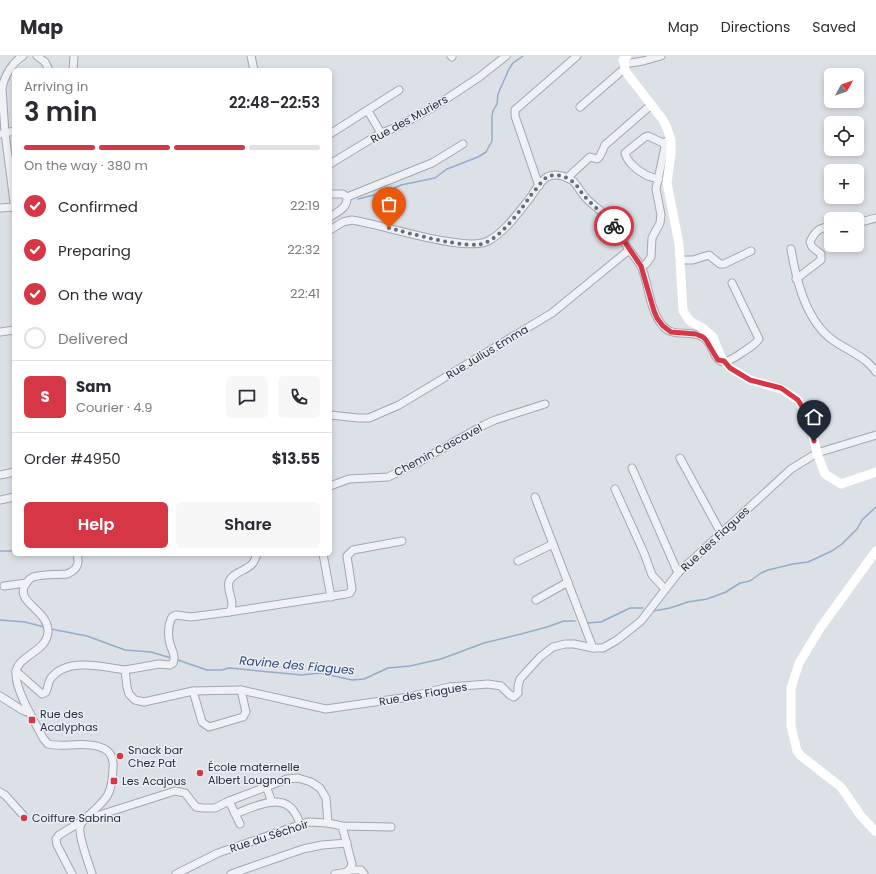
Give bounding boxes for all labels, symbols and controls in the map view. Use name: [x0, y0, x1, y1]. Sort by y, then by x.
text: Map: [20, 14, 63, 41]
text: Map: [668, 17, 699, 37]
text: Directions: [721, 17, 790, 37]
text: Saved: [812, 17, 856, 37]
north arrow: [824, 68, 864, 108]
map controls: [824, 68, 864, 252]
text: Arriving in: [24, 77, 88, 96]
street label: Rue des Muriers: [367, 91, 451, 147]
text: 22:48–22:53: [229, 92, 320, 113]
text: 3 min: [24, 94, 97, 130]
button: locate: [824, 116, 864, 156]
text: On the way · 380 m: [24, 156, 148, 175]
button: +: [824, 164, 864, 204]
pin: [372, 187, 406, 228]
icon: bag: [378, 193, 400, 215]
icon: check: [24, 195, 46, 217]
text: Confirmed: [58, 196, 138, 217]
text: 22:19: [290, 196, 320, 215]
courier: [594, 206, 634, 246]
button: −: [824, 212, 864, 252]
icon: bike: [603, 215, 625, 237]
icon: check: [24, 239, 46, 261]
text: Preparing: [58, 240, 131, 261]
text: 22:32: [287, 240, 320, 259]
icon: check: [24, 283, 46, 305]
text: On the way: [58, 284, 143, 305]
text: 22:41: [290, 284, 320, 303]
street label: Rue Julius Emma: [443, 321, 531, 383]
text: Delivered: [58, 328, 128, 349]
text: Sam: [76, 376, 111, 397]
button: chat: [226, 376, 268, 418]
button: phone: [278, 376, 320, 418]
text: S: [40, 386, 50, 407]
text: Courier · 4.9: [76, 398, 152, 417]
pin: [797, 400, 831, 441]
icon: home: [803, 406, 825, 428]
street label: Chemin Cascavel: [391, 420, 485, 480]
text: Order #4950: [24, 448, 121, 469]
text: $13.55: [272, 448, 320, 469]
button: Help: [24, 502, 168, 548]
button: Share: [176, 502, 320, 548]
street label: Rue des Fiagues: [677, 503, 753, 575]
water label: Ravine des Fiagues: [239, 651, 355, 679]
street label: Rue des Fiagues: [378, 678, 469, 710]
place label: Rue des Acalyphas: [40, 706, 98, 735]
marker: Rue des Acalyphas: [27, 715, 37, 725]
place label: Snack bar Chez Pat: [128, 742, 183, 771]
marker: Snack bar Chez Pat: [115, 751, 125, 761]
place label: École maternelle Albert Lougnon: [208, 759, 300, 788]
marker: École maternelle Albert Lougnon: [195, 768, 205, 778]
place label: Les Acajous: [122, 773, 187, 789]
marker: Les Acajous: [109, 776, 119, 786]
place label: Coiffure Sabrina: [32, 810, 121, 826]
marker: Coiffure Sabrina: [19, 813, 29, 823]
street label: Rue du Séchoir: [228, 816, 310, 856]

